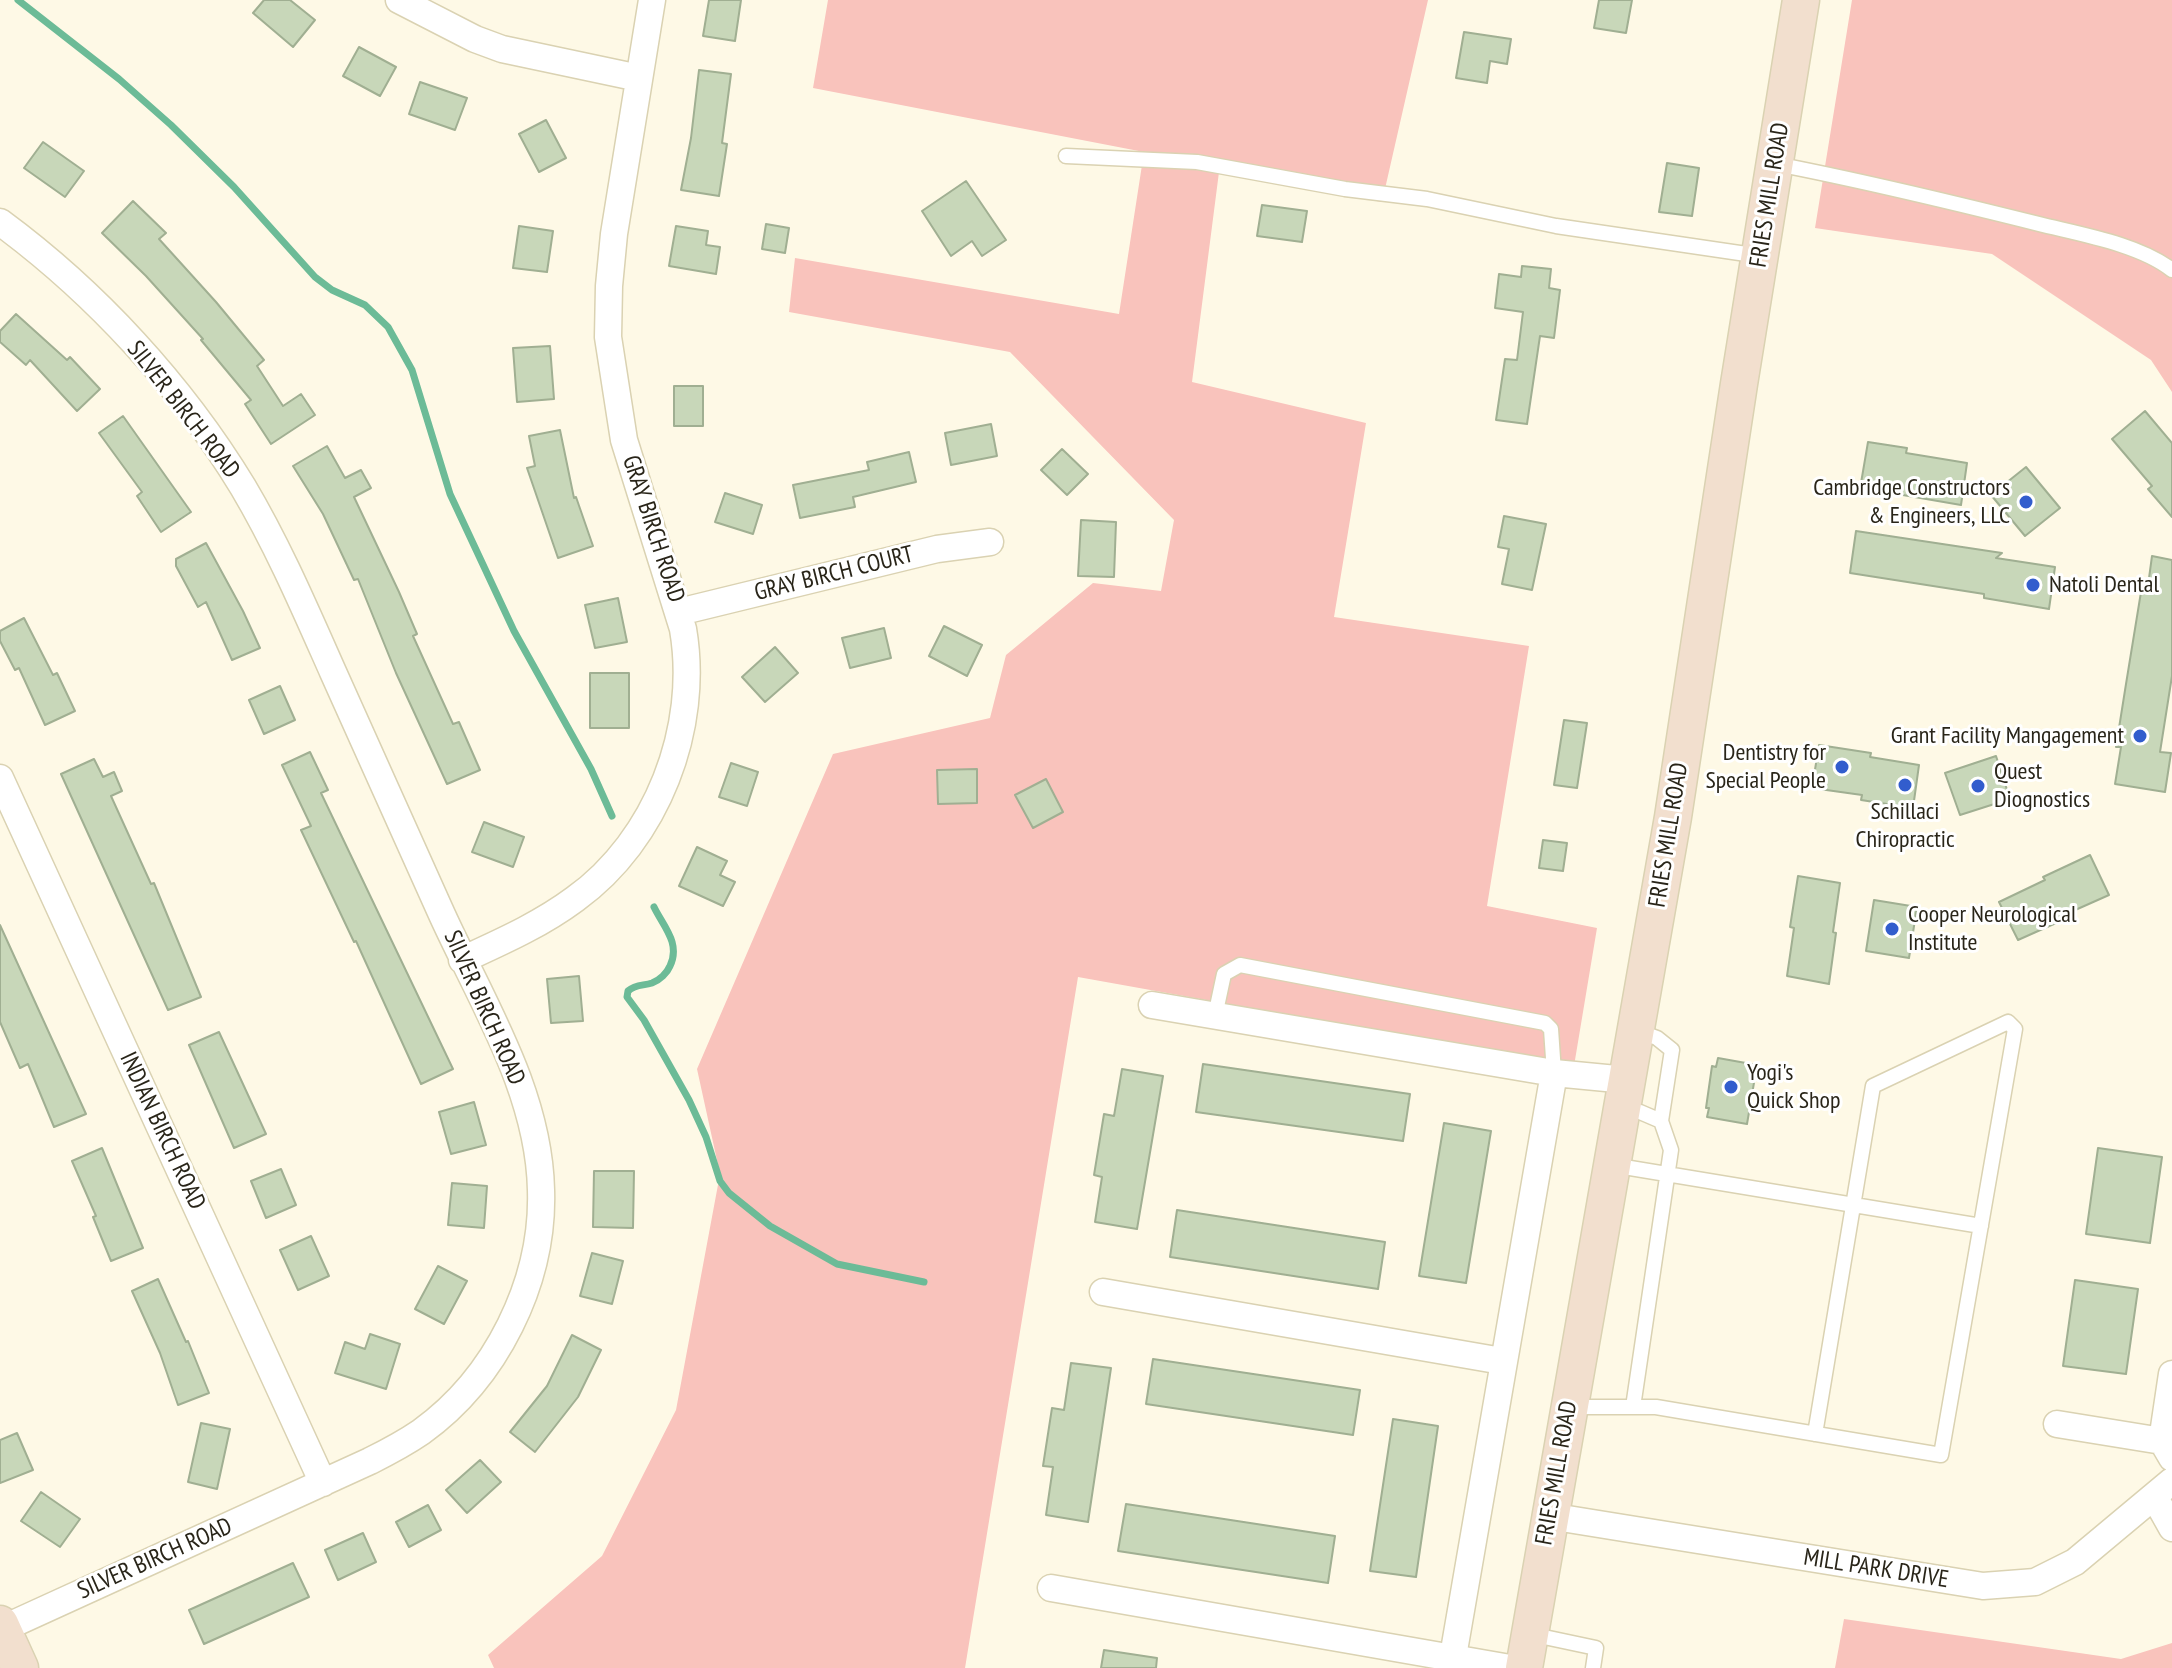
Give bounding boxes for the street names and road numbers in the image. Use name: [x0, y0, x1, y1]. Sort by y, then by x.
street label: FRIES MILL ROAD: [1744, 121, 1796, 269]
street label: SILVER BIRCH ROAD: [121, 336, 245, 484]
street label: GRAY BIRCH ROAD: [616, 452, 690, 606]
street label: GRAY BIRCH COURT: [752, 540, 916, 608]
street label: FRIES MILL ROAD: [1643, 761, 1695, 909]
street label: SILVER BIRCH ROAD: [437, 926, 531, 1090]
street label: INDIAN BIRCH ROAD: [113, 1048, 211, 1214]
street label: FRIES MILL ROAD: [1530, 1399, 1584, 1547]
street label: SILVER BIRCH ROAD: [73, 1512, 237, 1606]
street label: MILL PARK DRIVE: [1801, 1543, 1951, 1595]

